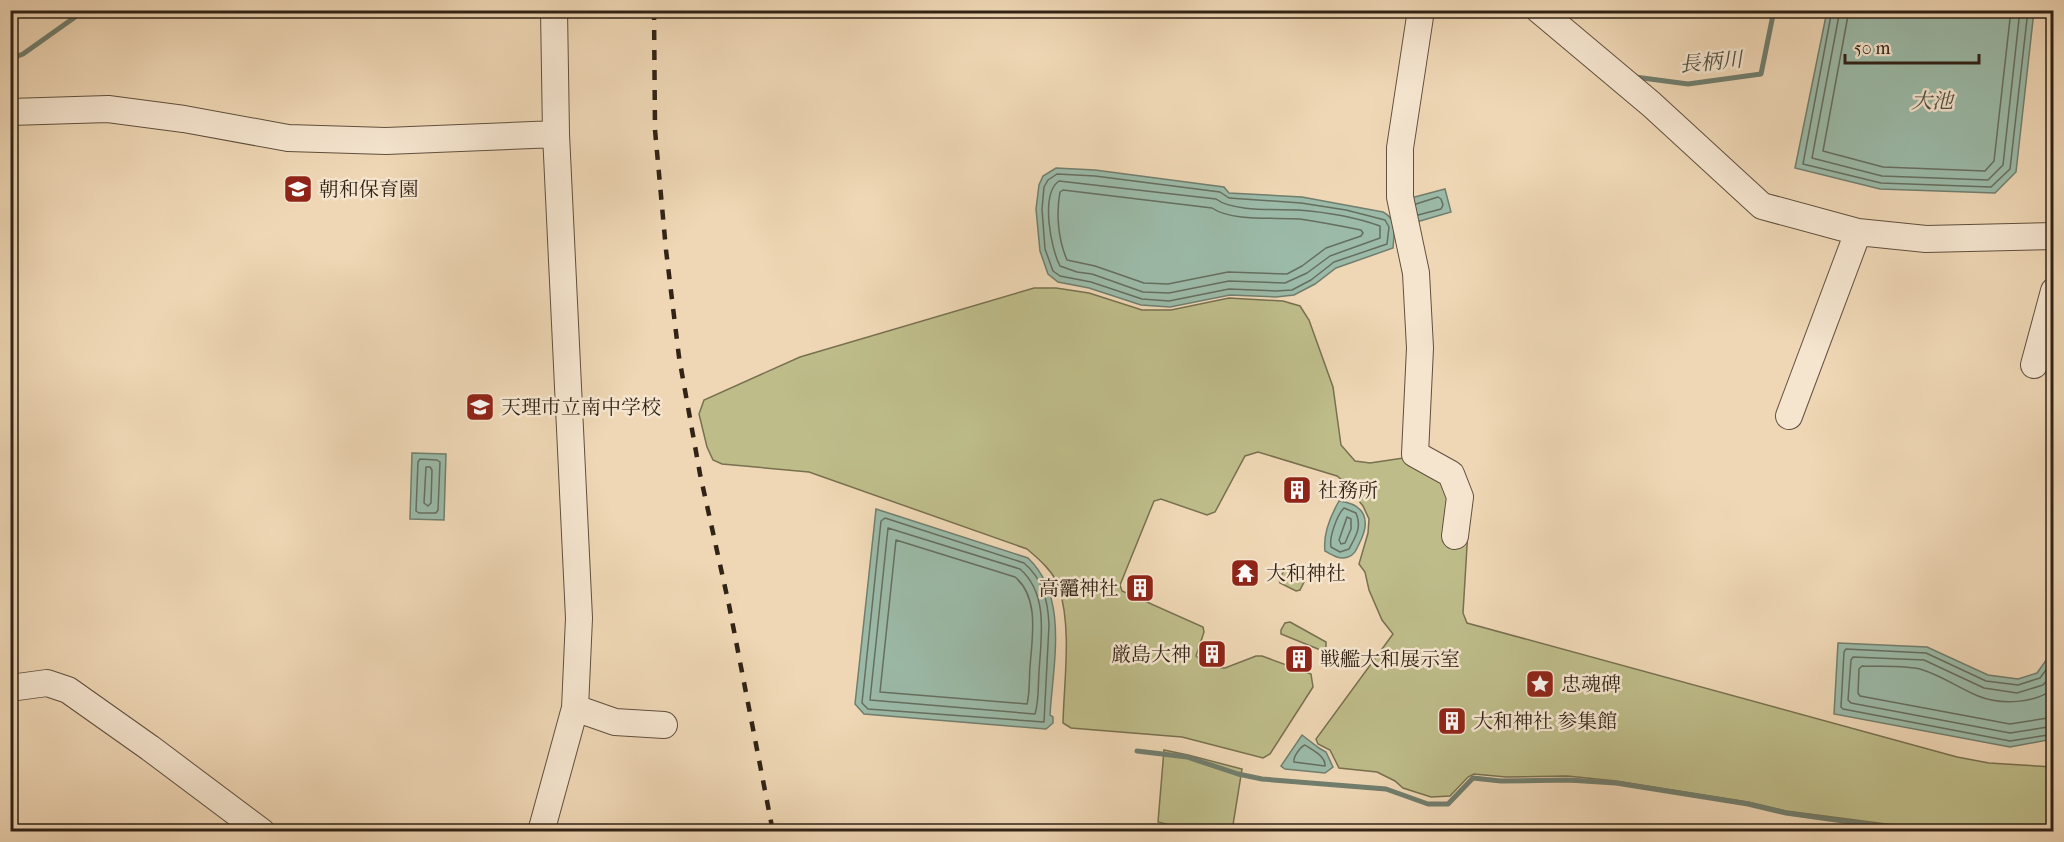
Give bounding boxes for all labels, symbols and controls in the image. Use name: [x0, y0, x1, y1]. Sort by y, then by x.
scale bar: [1845, 27, 1978, 65]
text: 50 m: [1854, 38, 1891, 59]
water label: 長柄川: [1679, 47, 1745, 77]
water label: 大池: [1911, 89, 1955, 113]
school or university icon: 朝和保育園: [282, 173, 314, 205]
place label: 朝和保育園: [319, 178, 419, 201]
school or university icon: 天理市立南中学校: [464, 391, 496, 423]
place label: 天理市立南中学校: [501, 396, 661, 419]
building icon: 社務所: [1281, 474, 1313, 506]
place label: 社務所: [1318, 479, 1378, 502]
temple icon: 大和神社: [1229, 557, 1261, 589]
place label: 大和神社: [1266, 562, 1346, 585]
building icon: 高龗神社: [1124, 572, 1156, 604]
place label: 高龗神社: [1039, 577, 1119, 600]
building icon: 厳島大神: [1196, 638, 1228, 670]
place label: 厳島大神: [1111, 643, 1191, 666]
building icon: 戦艦大和展示室: [1283, 643, 1315, 675]
place label: 戦艦大和展示室: [1320, 648, 1460, 671]
place icon: 忠魂碑: [1524, 668, 1556, 700]
place label: 忠魂碑: [1561, 673, 1621, 696]
building icon: 大和神社 参集館: [1436, 705, 1468, 737]
place label: 大和神社 参集館: [1473, 710, 1617, 733]

